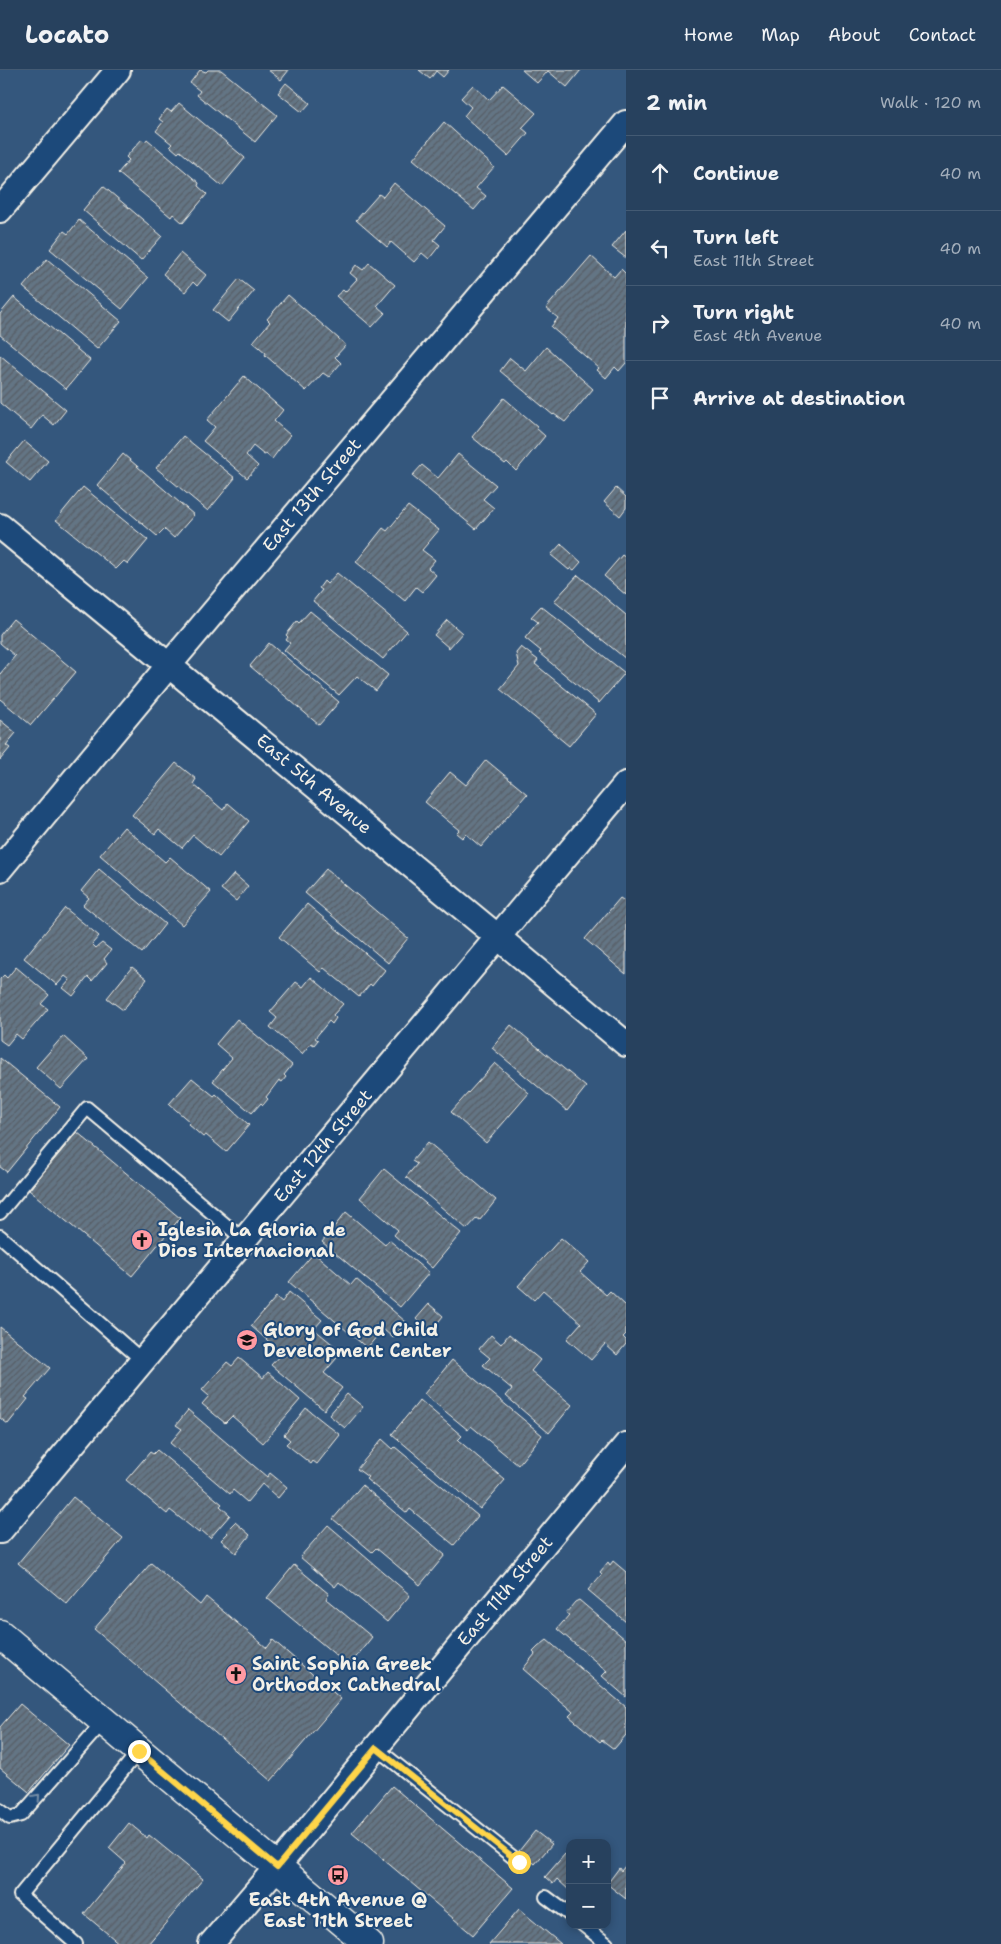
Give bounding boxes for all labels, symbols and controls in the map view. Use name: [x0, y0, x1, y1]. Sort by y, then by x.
text: Locato: [25, 19, 109, 51]
text: Home: [684, 23, 733, 47]
text: Map: [761, 23, 800, 47]
text: About: [828, 23, 881, 47]
text: Contact: [909, 23, 976, 47]
text: 2 min: [646, 89, 707, 117]
text: Walk · 120 m: [880, 92, 981, 113]
icon: ahead: [646, 159, 674, 187]
text: Continue: [693, 161, 779, 186]
text: 40 m: [939, 163, 981, 184]
text: Turn left: [693, 225, 779, 250]
icon: left: [646, 234, 674, 262]
text: 40 m: [939, 238, 981, 259]
text: East 11th Street: [693, 250, 814, 271]
text: Turn right: [693, 300, 794, 325]
icon: right: [646, 309, 674, 337]
text: 40 m: [939, 313, 981, 334]
text: East 4th Avenue: [693, 325, 822, 346]
icon: arrive: [646, 384, 674, 412]
text: Arrive at destination: [693, 386, 905, 411]
street label: East 13th Street: [257, 433, 367, 557]
street label: East 5th Avenue: [251, 728, 377, 840]
street label: East 12th Street: [268, 1084, 378, 1208]
place label: Iglesia La Gloria de Dios Internacional: [158, 1218, 346, 1263]
church icon: Iglesia La Gloria de Dios Internacional: [130, 1228, 154, 1252]
place label: Glory of God Child Development Center: [263, 1318, 452, 1363]
school or university icon: Glory of God Child Development Center: [235, 1328, 259, 1352]
street label: East 11th Street: [452, 1531, 558, 1651]
place label: Saint Sophia Greek Orthodox Cathedral: [252, 1652, 441, 1697]
church icon: Saint Sophia Greek Orthodox Cathedral: [224, 1662, 248, 1686]
route end: [128, 1740, 151, 1763]
one-way arrow: [31, 1793, 40, 1802]
map controls: [566, 1839, 611, 1929]
button: +: [566, 1839, 611, 1884]
route start: [508, 1851, 531, 1874]
bus stop icon: East 4th Avenue @ East 11th Street: [326, 1863, 350, 1887]
button: −: [566, 1884, 611, 1929]
place label: East 4th Avenue @ East 11th Street: [249, 1888, 427, 1933]

